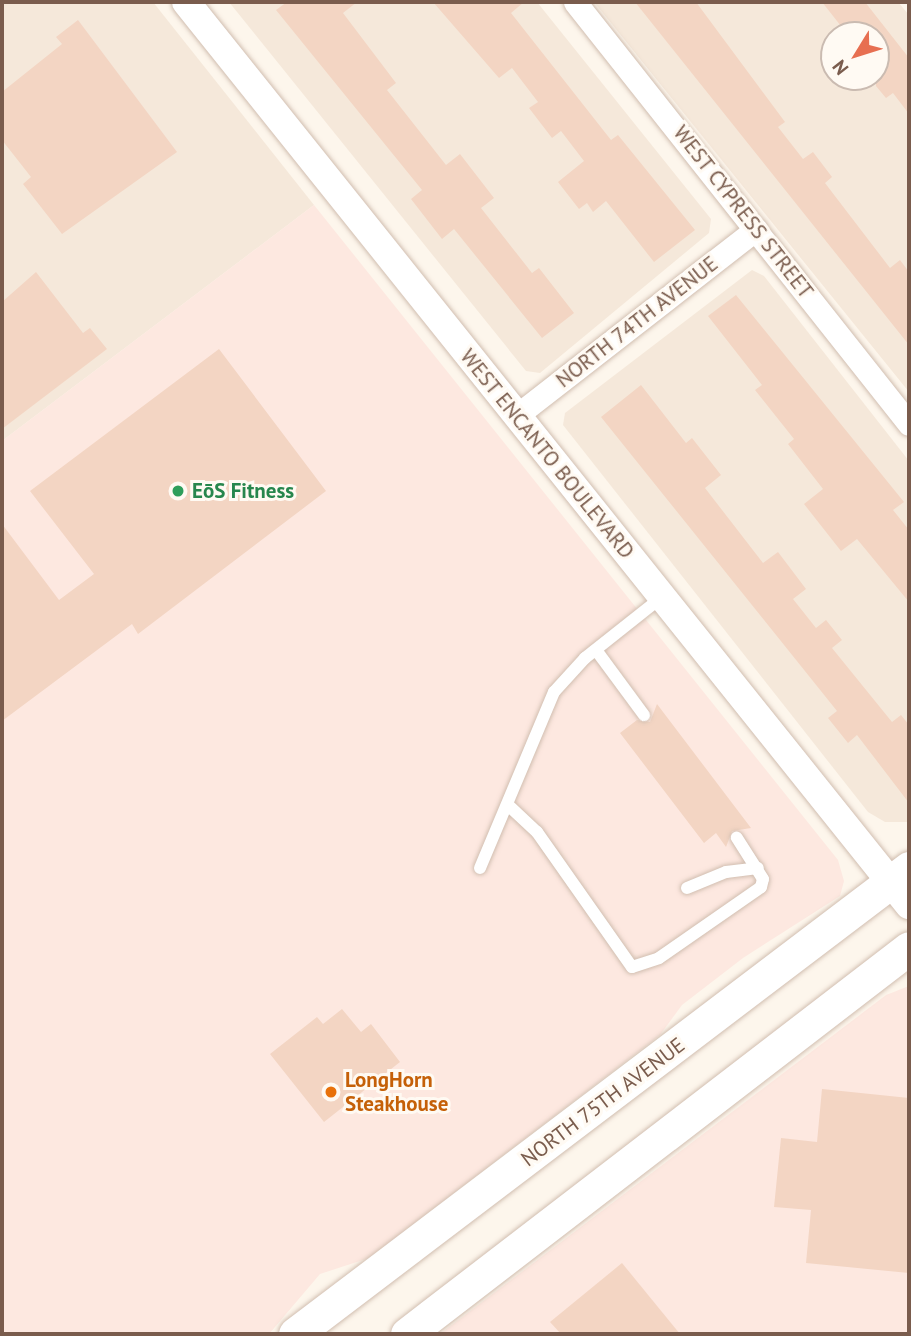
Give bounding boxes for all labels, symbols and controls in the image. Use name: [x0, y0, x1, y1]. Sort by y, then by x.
north arrow: [820, 21, 890, 91]
text: N: [827, 55, 853, 80]
street label: WEST CYPRESS STREET: [668, 120, 818, 304]
street label: NORTH 74TH AVENUE: [551, 251, 723, 393]
street label: WEST ENCANTO BOULEVARD: [455, 344, 639, 564]
place label: EōS Fitness: [192, 478, 294, 504]
marker: EōS Fitness: [170, 483, 186, 499]
street label: NORTH 75TH AVENUE: [516, 1032, 690, 1172]
place label: LongHorn Steakhouse: [345, 1067, 448, 1117]
marker: LongHorn Steakhouse: [323, 1084, 339, 1100]

